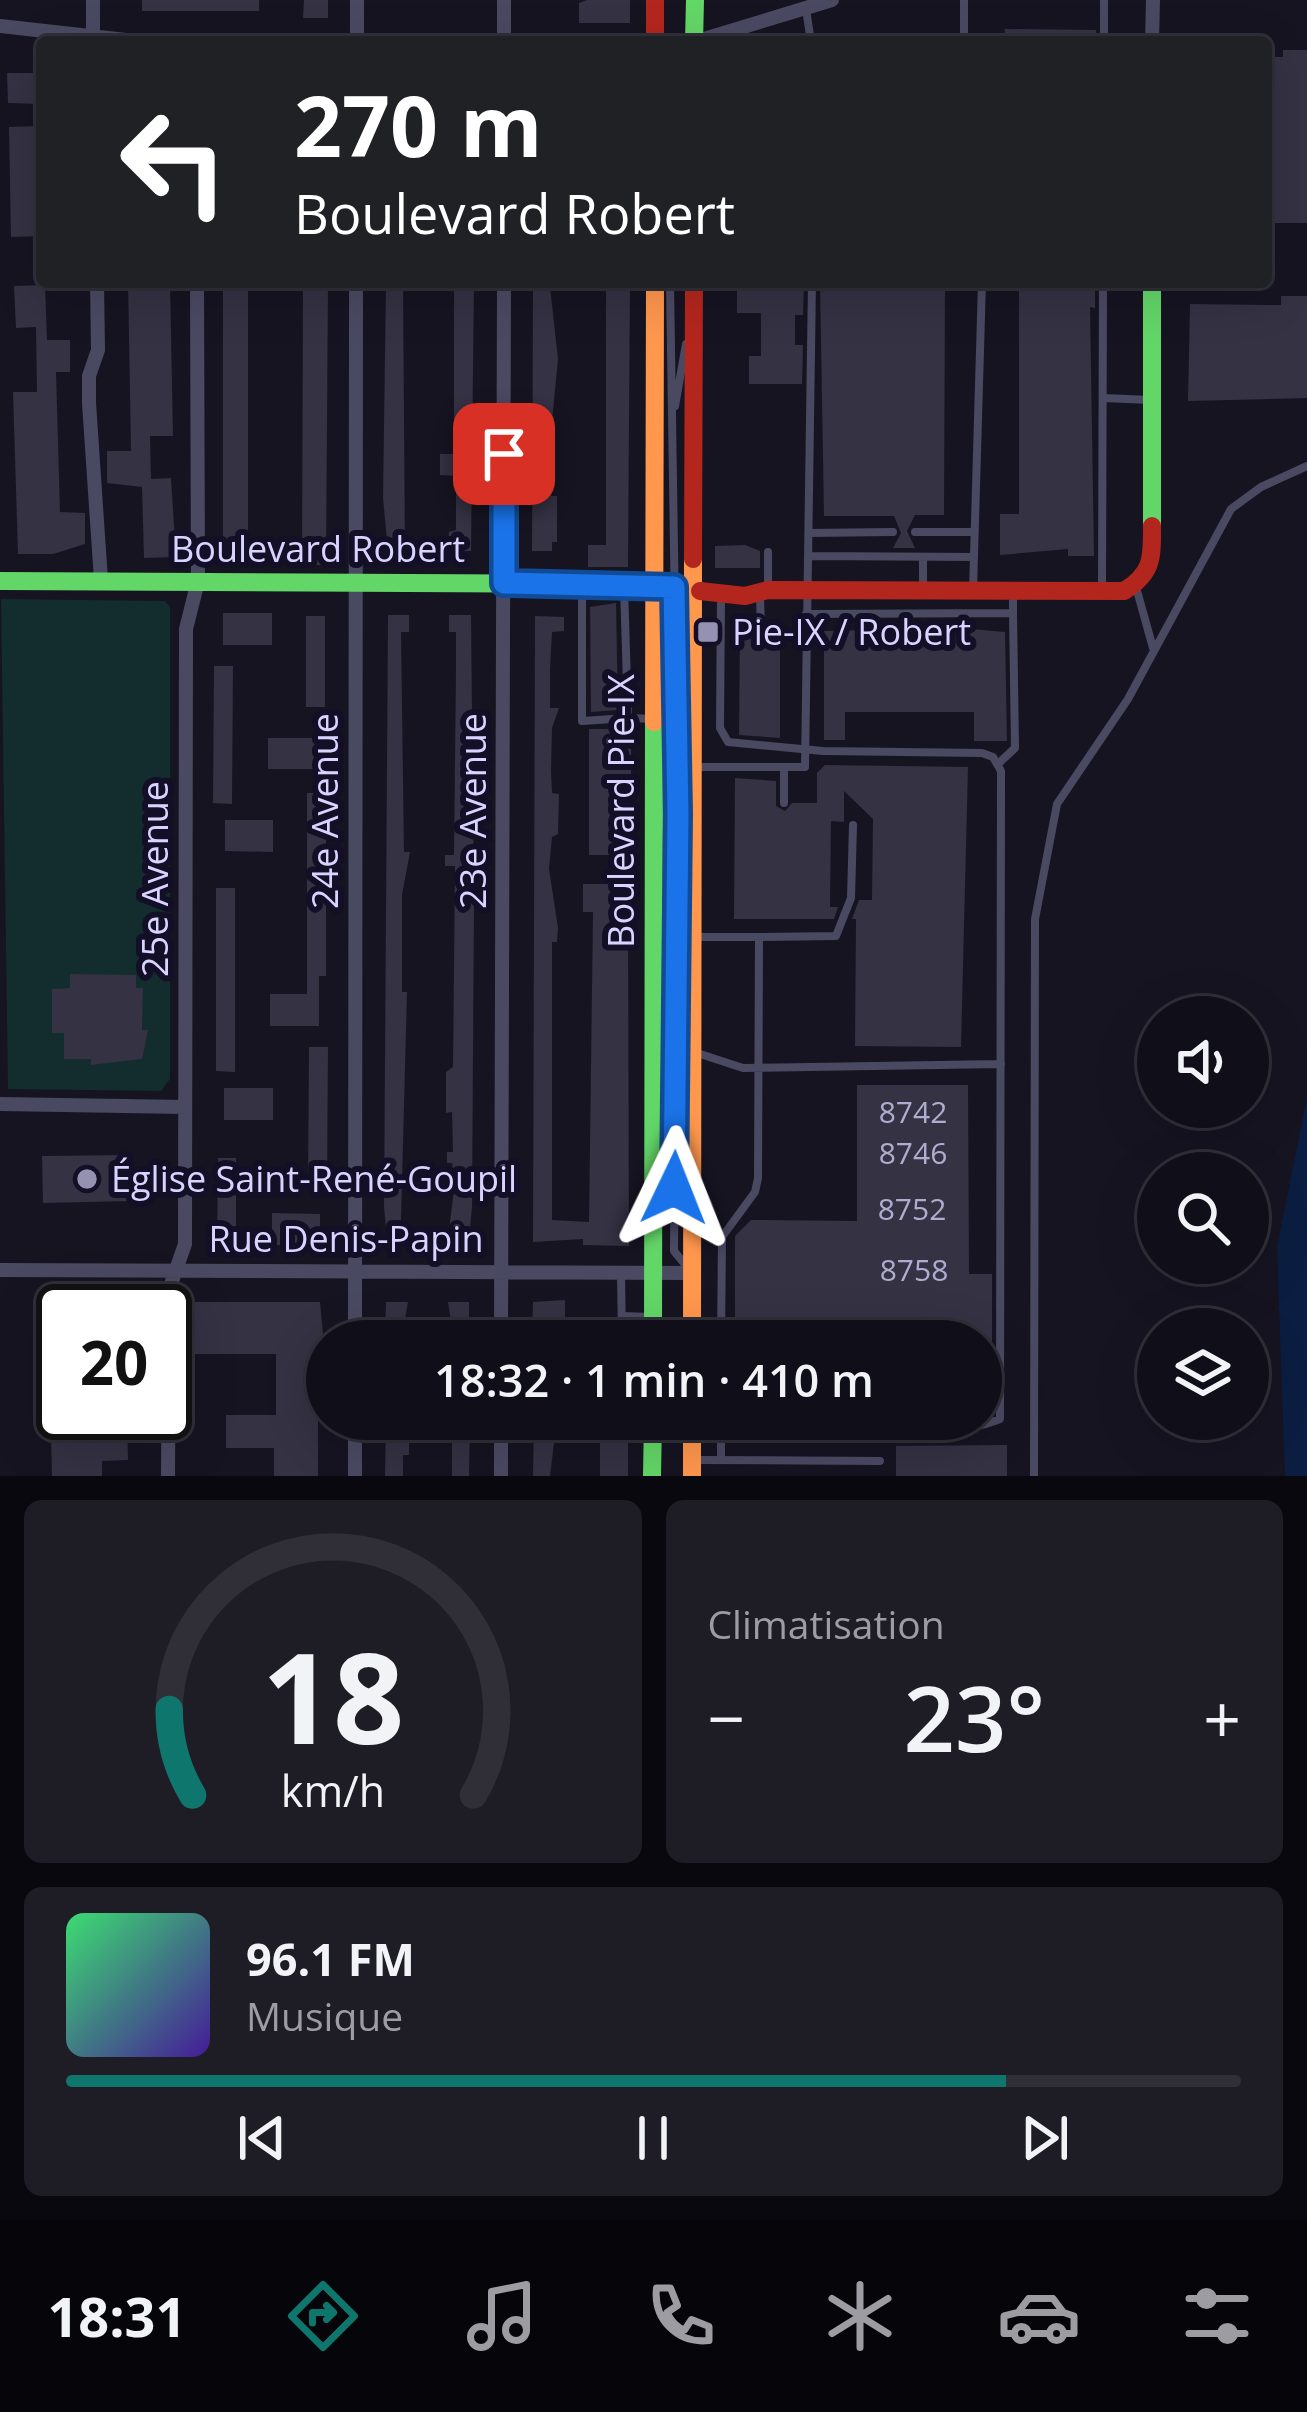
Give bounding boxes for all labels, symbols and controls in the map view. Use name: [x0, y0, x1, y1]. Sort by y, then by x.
text: 270 m: [294, 67, 542, 182]
icon: left: [96, 84, 252, 240]
text: Boulevard Robert: [294, 176, 735, 250]
pin: [453, 403, 555, 505]
icon: arrive: [471, 421, 537, 487]
street label: Boulevard Robert: [171, 524, 465, 573]
place label: Pie-IX / Robert: [732, 607, 971, 656]
marker: Pie-IX / Robert: [695, 619, 721, 645]
street label: Boulevard Pie-IX: [596, 674, 645, 948]
street label: 24e Avenue: [300, 713, 349, 909]
street label: 23e Avenue: [448, 713, 497, 909]
street label: 25e Avenue: [130, 781, 179, 977]
map controls: [1137, 996, 1269, 1440]
button: sound: [1137, 996, 1269, 1128]
house number: 8742: [879, 1091, 947, 1132]
position arrow: [611, 1125, 737, 1251]
house number: 8746: [879, 1132, 947, 1173]
button: search: [1137, 1152, 1269, 1284]
place label: Église Saint-René-Goupil: [111, 1154, 517, 1203]
marker: Église Saint-René-Goupil: [74, 1166, 100, 1192]
house number: 8752: [878, 1188, 946, 1229]
street label: Rue Denis-Papin: [209, 1214, 483, 1263]
house number: 8758: [880, 1249, 948, 1290]
speed limit sign: 20: [36, 1284, 192, 1440]
button: layers: [1137, 1308, 1269, 1440]
text: 18:32 · 1 min · 410 m: [434, 1349, 874, 1410]
text: Climatisation: [708, 1597, 945, 1650]
text: 18: [261, 1611, 404, 1781]
text: 23°: [904, 1656, 1045, 1778]
text: −: [708, 1672, 745, 1762]
text: +: [1203, 1672, 1241, 1762]
text: km/h: [281, 1760, 385, 1819]
text: 96.1 FM: [246, 1928, 415, 1989]
text: Musique: [246, 1989, 403, 2042]
icon: previous: [229, 2105, 295, 2171]
icon: pause: [620, 2105, 686, 2171]
icon: next: [1012, 2105, 1078, 2171]
icon: directions: [281, 2274, 365, 2358]
icon: music: [460, 2274, 544, 2358]
icon: phone: [639, 2274, 723, 2358]
icon: climate: [818, 2274, 902, 2358]
icon: car: [997, 2274, 1081, 2358]
icon: filters: [1175, 2274, 1259, 2358]
text: 18:31: [47, 2279, 186, 2353]

